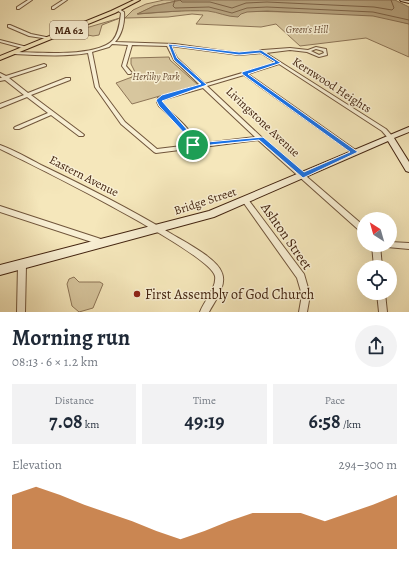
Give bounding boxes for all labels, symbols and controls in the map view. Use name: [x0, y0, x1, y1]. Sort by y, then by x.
road number: MA 62: [50, 21, 88, 39]
park label: Green's Hill: [286, 23, 329, 36]
street label: Kernwood Heights: [289, 53, 375, 117]
park label: Herlihy Park: [132, 70, 180, 83]
street label: Livingstone Avenue: [223, 84, 303, 160]
pin: [176, 128, 210, 162]
icon: arrive: [182, 134, 204, 156]
street label: Eastern Avenue: [47, 152, 121, 200]
street label: Bridge Street: [172, 183, 238, 219]
street label: Ashton Street: [256, 198, 317, 274]
north arrow: [357, 212, 397, 252]
map controls: [357, 212, 397, 300]
button: locate: [357, 260, 397, 300]
place label: First Assembly of God Church: [145, 285, 315, 304]
marker: First Assembly of God Church: [132, 289, 142, 299]
text: Morning run: [12, 323, 130, 353]
button: share: [355, 325, 397, 367]
text: 08:13 · 6 × 1.2 km: [12, 353, 98, 370]
text: Distance: [54, 393, 94, 408]
text: Time: [193, 393, 216, 408]
text: Pace: [325, 393, 345, 408]
text: 7.08: [49, 408, 83, 435]
text: 49:19: [185, 408, 224, 435]
text: 6:58: [308, 408, 341, 435]
text: km: [83, 417, 99, 432]
text: /km: [341, 417, 361, 432]
text: Elevation: [12, 456, 62, 473]
text: 294–300 m: [338, 456, 397, 473]

